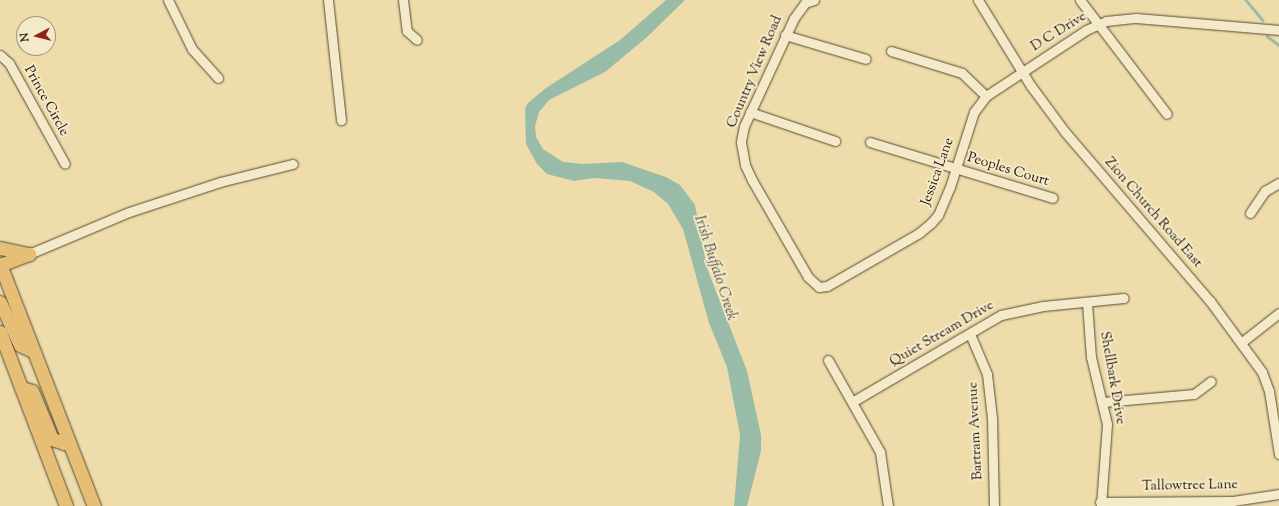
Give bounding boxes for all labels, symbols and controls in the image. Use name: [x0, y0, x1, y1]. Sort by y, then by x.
street label: D C Drive: [1028, 8, 1090, 56]
street label: Country View Road: [724, 13, 786, 131]
north arrow: [16, 16, 56, 56]
text: N: [17, 32, 34, 43]
street label: Prince Circle: [20, 63, 72, 139]
street label: Jessica Lane: [918, 136, 958, 208]
street label: Peoples Court: [965, 150, 1051, 190]
street label: Zion Church Road East: [1101, 154, 1205, 272]
water label: Irish Buffalo Creek: [690, 213, 740, 323]
street label: Quiet Stream Drive: [887, 297, 997, 371]
street label: Shellbark Drive: [1096, 330, 1128, 426]
street label: Bartram Avenue: [965, 382, 987, 480]
street label: Tallowtree Lane: [1142, 477, 1238, 495]

